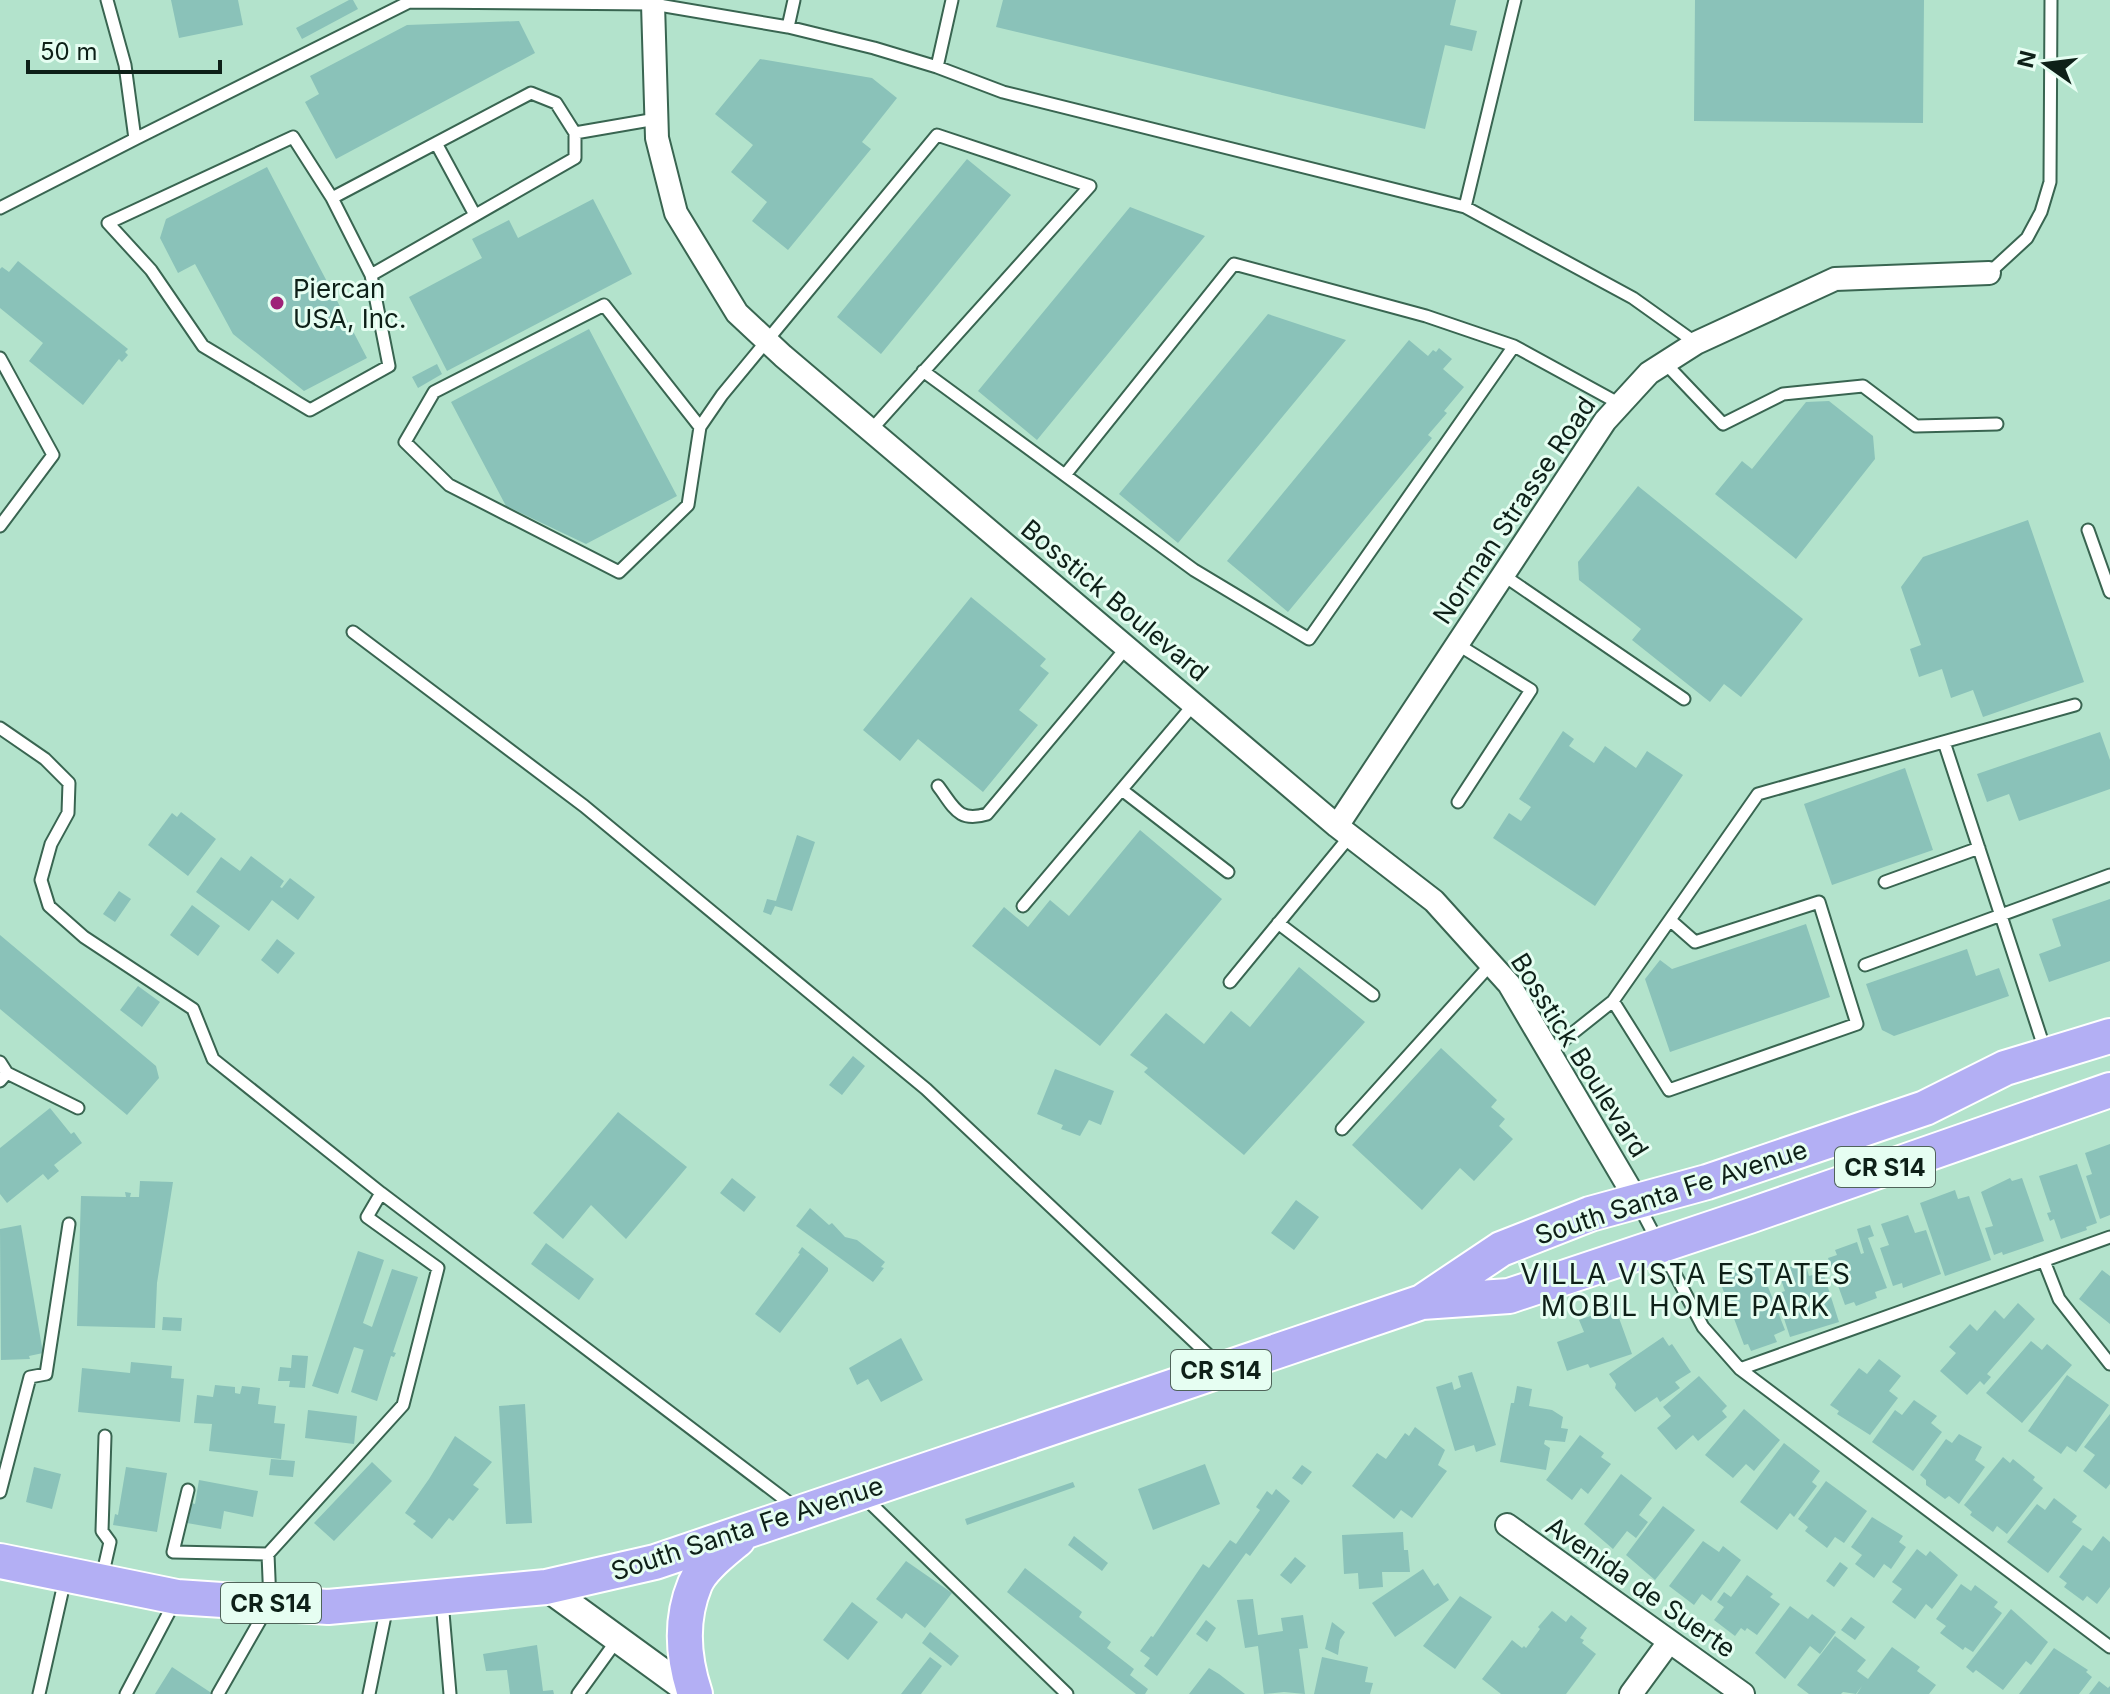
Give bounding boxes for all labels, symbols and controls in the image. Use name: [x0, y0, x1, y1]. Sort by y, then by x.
scale bar: [28, 24, 220, 74]
north arrow: [2006, 24, 2086, 104]
text: 50 m: [40, 37, 98, 66]
text: N: [2012, 48, 2041, 70]
place label: Piercan USA, Inc.: [293, 273, 406, 334]
marker: Piercan USA, Inc.: [268, 294, 286, 312]
street label: Norman Strasse Road: [1426, 390, 1602, 630]
street label: Bosstick Boulevard: [1015, 513, 1215, 687]
street label: Bosstick Boulevard: [1505, 947, 1655, 1163]
street label: South Santa Fe Avenue: [1531, 1133, 1811, 1251]
road number: CR S14: [1835, 1147, 1935, 1187]
district label: VILLA VISTA ESTATES MOBIL HOME PARK: [1520, 1257, 1852, 1323]
road number: CR S14: [1171, 1350, 1271, 1390]
street label: South Santa Fe Avenue: [607, 1469, 887, 1587]
street label: Avenida de Suerte: [1540, 1510, 1742, 1664]
road number: CR S14: [221, 1583, 321, 1623]

